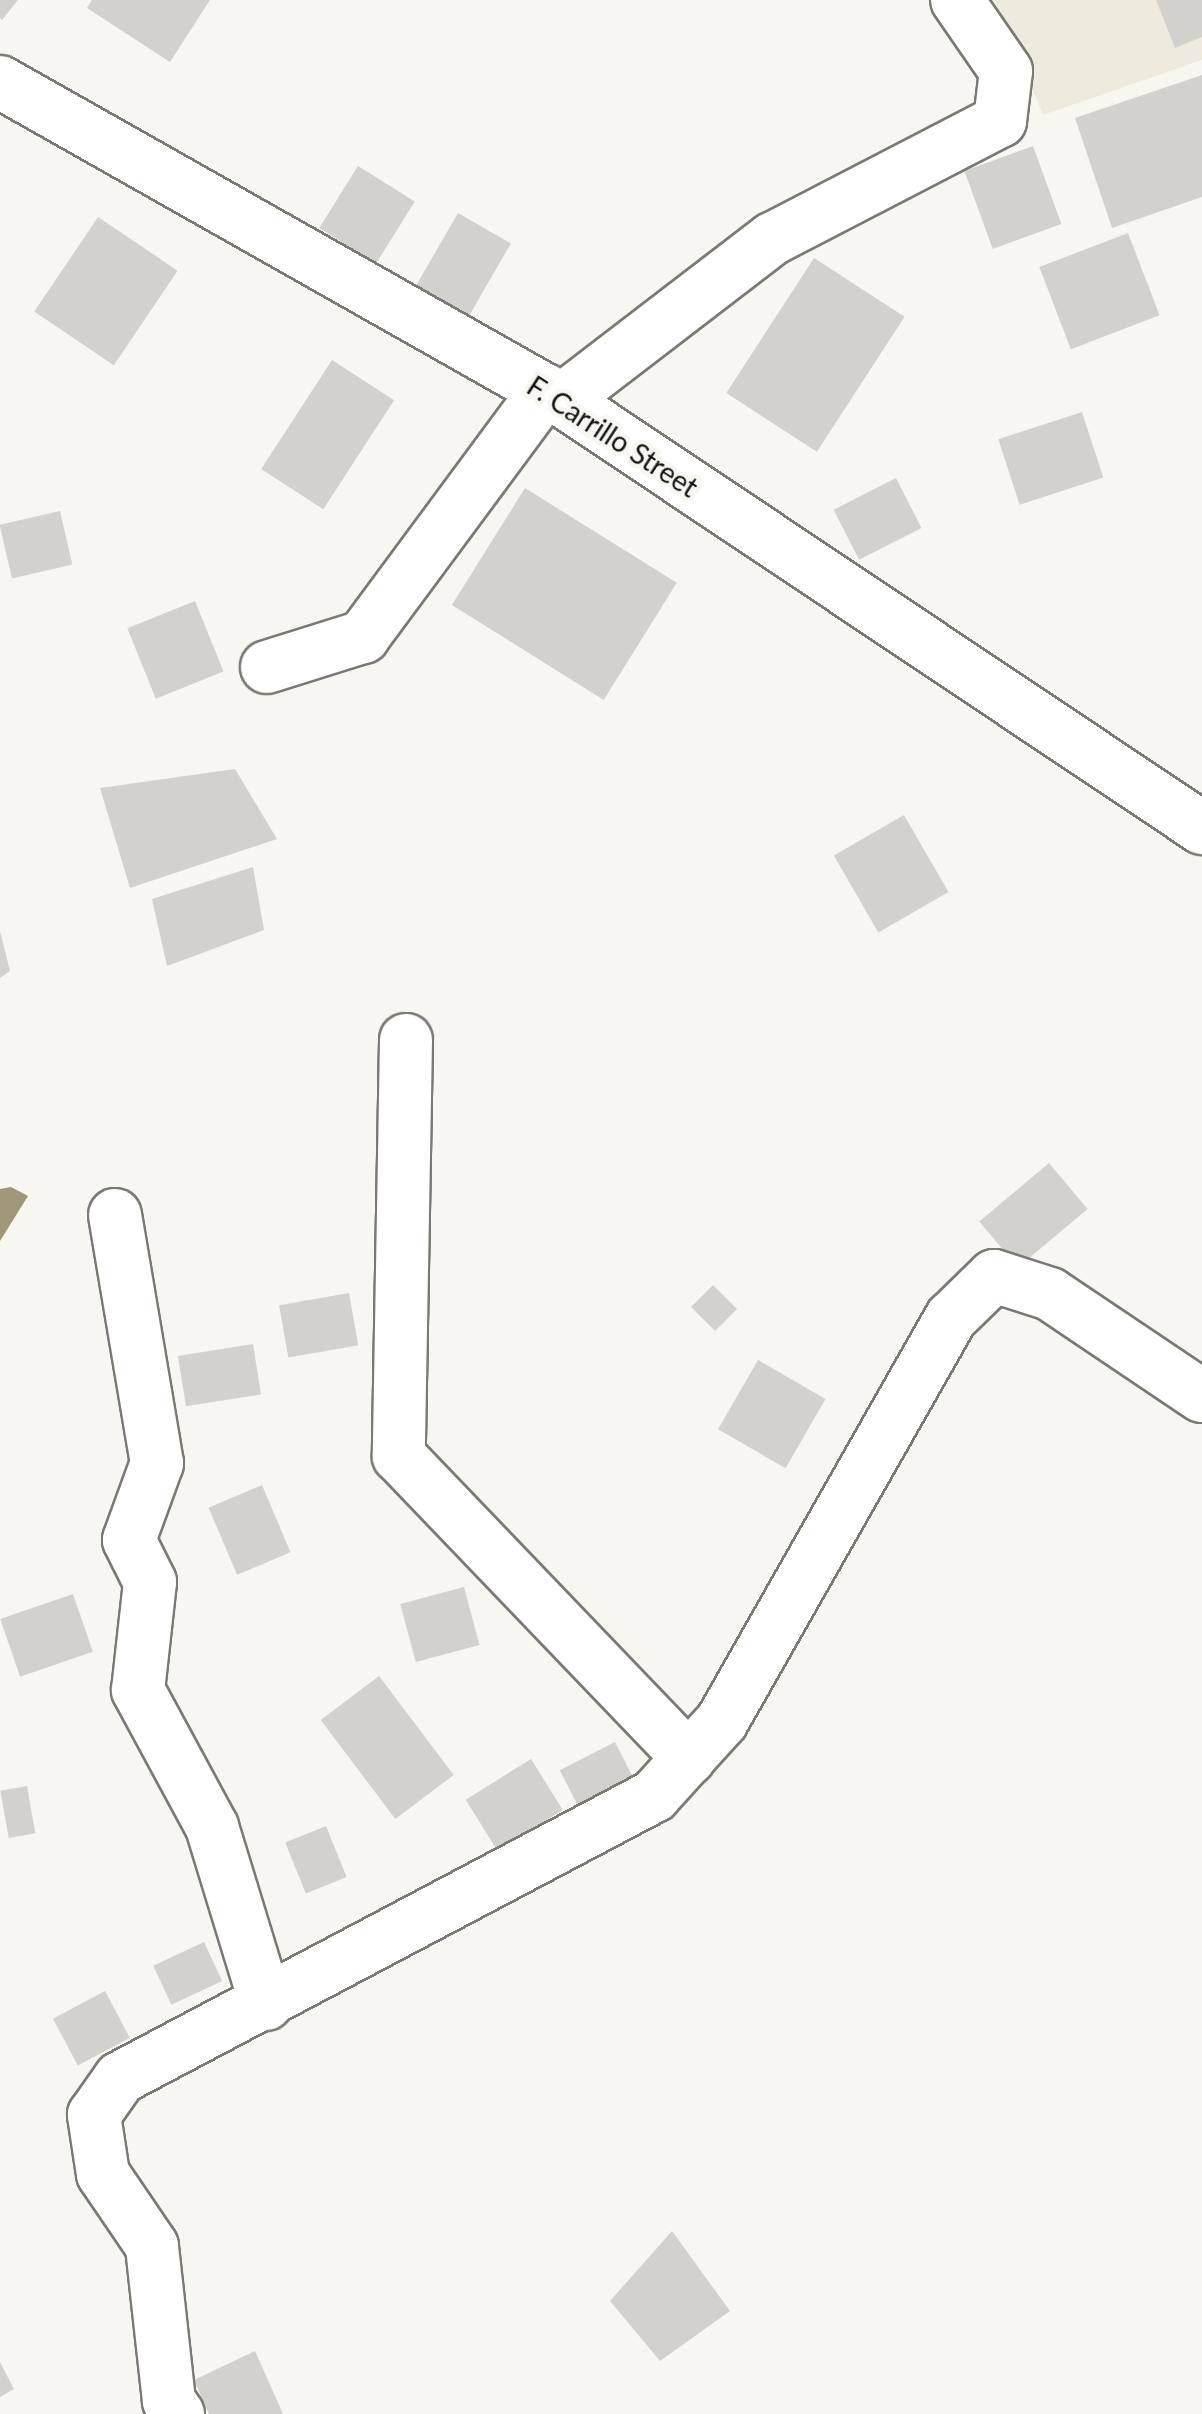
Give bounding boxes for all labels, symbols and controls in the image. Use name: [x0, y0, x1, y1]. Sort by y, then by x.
street label: F. Carrillo Street: [521, 368, 705, 504]

